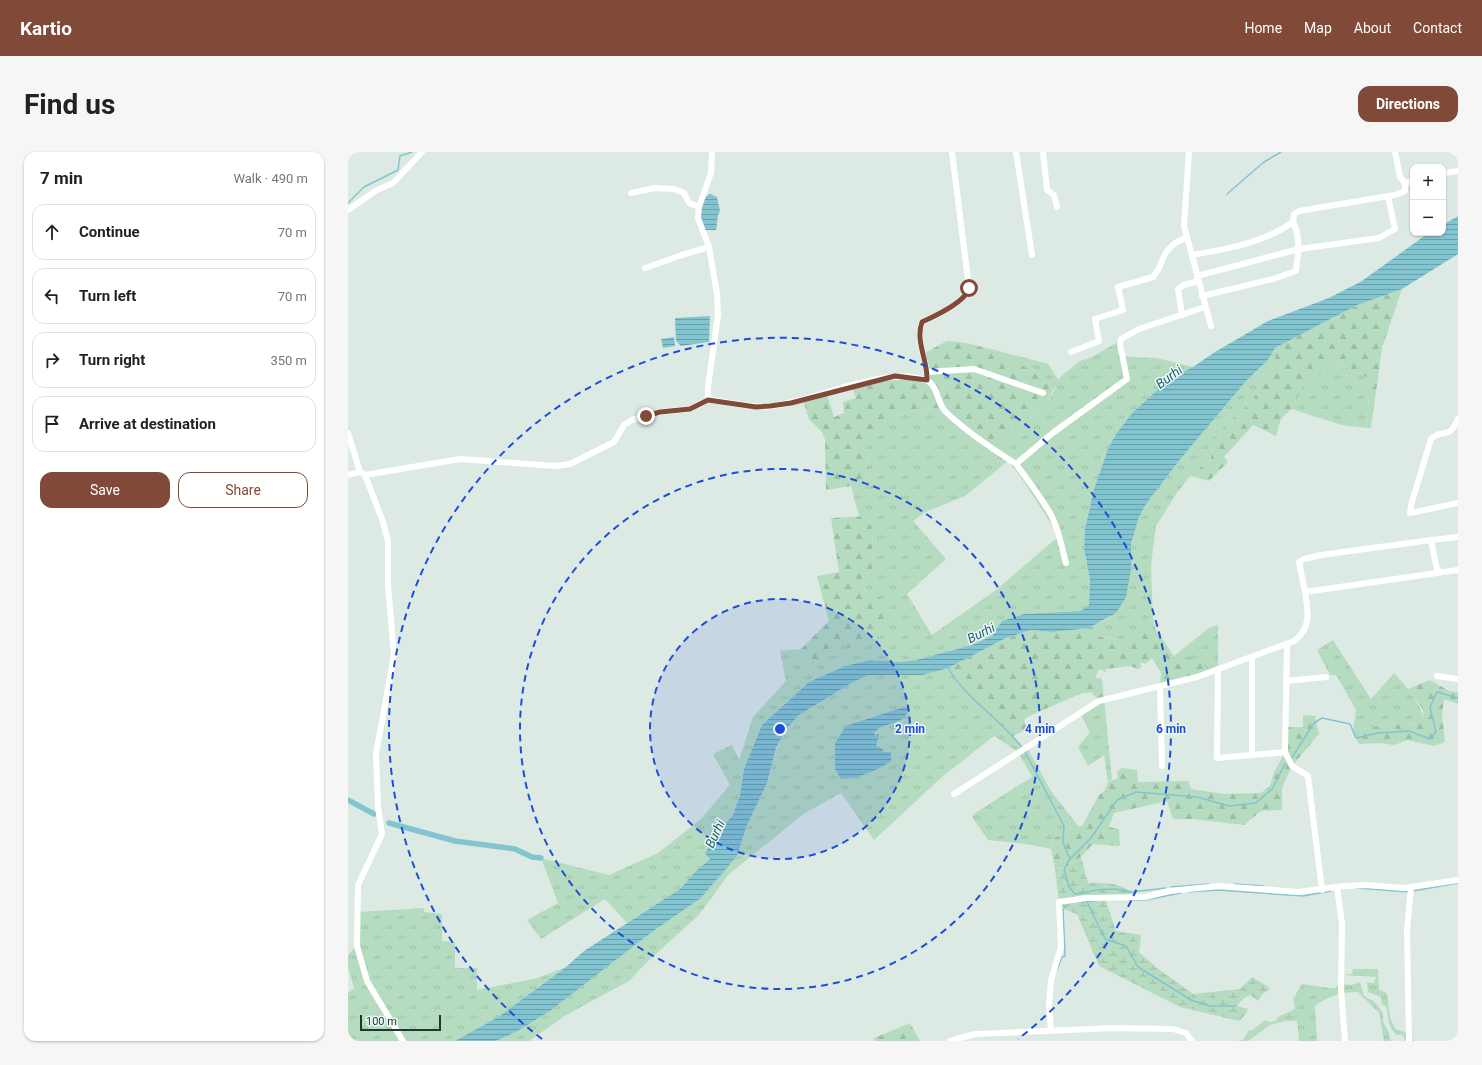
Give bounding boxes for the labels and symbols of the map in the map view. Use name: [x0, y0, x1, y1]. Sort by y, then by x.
route start: [960, 279, 978, 297]
water label: Burhi: [1153, 362, 1186, 392]
route end: [637, 407, 655, 425]
water label: Burhi: [965, 619, 998, 646]
centre of rings: [773, 722, 787, 736]
text: 2 min: [895, 722, 925, 736]
text: 4 min: [1025, 722, 1055, 736]
text: 6 min: [1156, 722, 1186, 736]
water label: Burhi: [702, 817, 728, 850]
scale bar: [360, 1013, 441, 1032]

